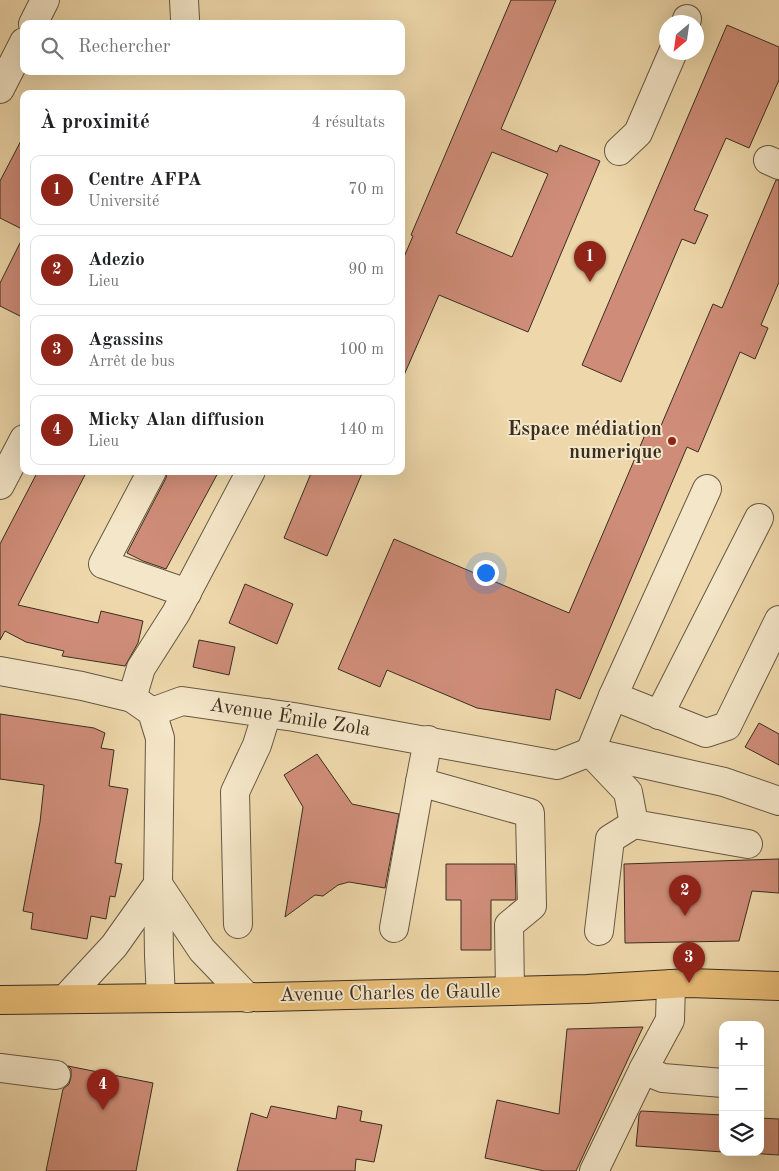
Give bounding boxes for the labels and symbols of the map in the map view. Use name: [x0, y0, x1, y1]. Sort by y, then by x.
north arrow: [659, 15, 704, 60]
pin: 1: [574, 241, 606, 282]
place label: Espace médiation numerique: [507, 420, 662, 463]
marker: Espace médiation numerique: [666, 435, 678, 447]
your location: [473, 560, 499, 586]
street label: Avenue Émile Zola: [208, 692, 372, 741]
pin: 2: [669, 875, 701, 916]
pin: 3: [673, 942, 705, 983]
street label: Avenue Charles de Gaulle: [280, 982, 500, 1006]
pin: 4: [87, 1069, 119, 1110]

